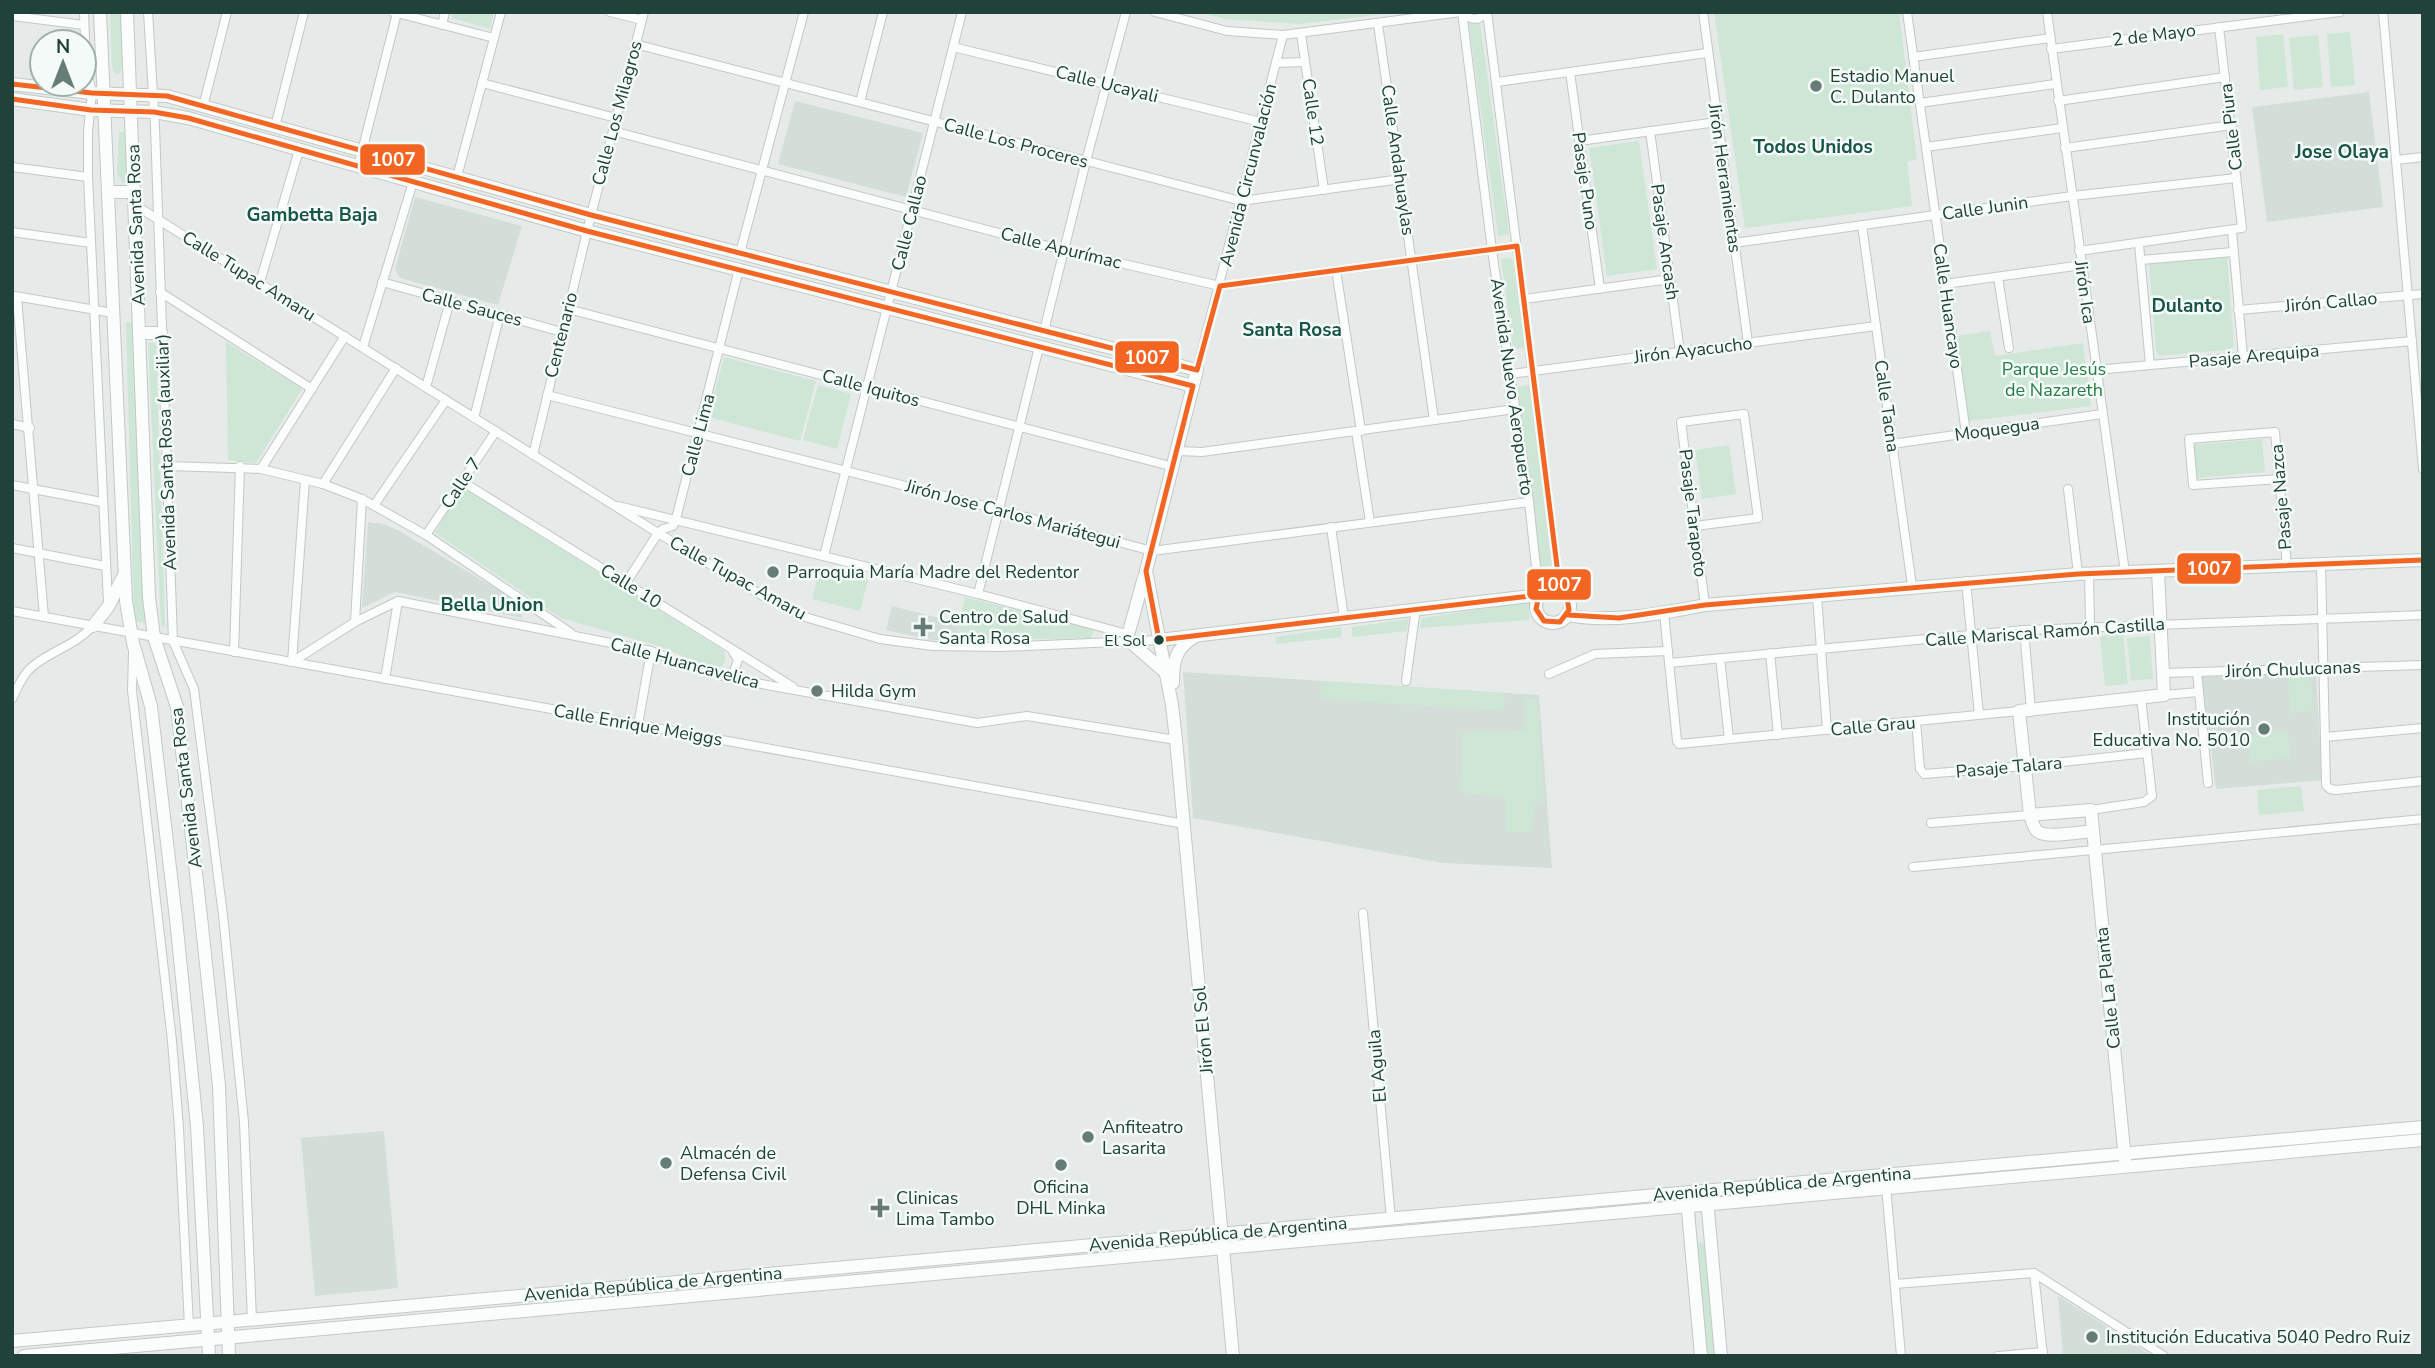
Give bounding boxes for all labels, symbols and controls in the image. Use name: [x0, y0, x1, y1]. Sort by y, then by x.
street label: 2 de Mayo: [2111, 18, 2197, 52]
north arrow: [28, 28, 98, 98]
text: N: [56, 34, 70, 60]
street label: Calle Los Milagros: [586, 38, 648, 188]
street label: Calle Ucayali: [1053, 60, 1161, 108]
place label: Estadio Manuel C. Dulanto: [1830, 64, 1955, 109]
street label: Calle 12: [1296, 77, 1330, 147]
marker: Estadio Manuel C. Dulanto: [1808, 78, 1824, 94]
street label: Avenida Circunvalación: [1214, 81, 1282, 269]
street label: Calle Piura: [2214, 82, 2248, 172]
street label: Calle Andahuaylas: [1376, 83, 1420, 237]
street label: Jirón Herramientas: [1702, 101, 1747, 254]
street label: Calle Los Proceres: [941, 112, 1091, 174]
street label: Pasaje Puno: [1566, 130, 1604, 232]
district label: Todos Unidos: [1753, 134, 1873, 160]
district label: Jose Olaya: [2294, 139, 2389, 165]
line badge: 1007: [359, 143, 426, 176]
street label: Avenida Santa Rosa: [121, 144, 151, 306]
text: 1007: [370, 147, 416, 173]
street label: Calle Callao: [886, 173, 932, 273]
street label: Pasaje Ancash: [1645, 182, 1685, 302]
street label: Calle Junin: [1940, 190, 2030, 226]
district label: Gambetta Baja: [246, 202, 378, 228]
street label: Calle Apurímac: [998, 221, 1124, 275]
street label: Calle Tupac Amaru: [178, 225, 320, 327]
street label: Calle Huancayo: [1927, 242, 1969, 370]
street label: Jirón Ica: [2069, 258, 2101, 325]
street label: Avenida Nuevo Aeropuerto: [1485, 277, 1539, 497]
street label: Calle Sauces: [419, 282, 525, 332]
street label: Jirón Callao: [2283, 286, 2378, 318]
street label: Centenario: [539, 290, 583, 380]
district label: Dulanto: [2151, 293, 2223, 319]
district label: Santa Rosa: [1242, 317, 1342, 343]
street label: Jirón Ayacucho: [1631, 331, 1754, 369]
street label: Avenida Santa Rosa (auxiliar): [150, 333, 182, 571]
street label: Pasaje Arequipa: [2188, 338, 2320, 374]
line badge: 1007: [1114, 340, 1180, 374]
text: 1007: [1124, 345, 1170, 371]
park label: Parque Jesús de Nazareth: [2002, 357, 2106, 402]
street label: Calle Tacna: [1869, 358, 1905, 454]
street label: Calle Iquitos: [819, 363, 923, 413]
street label: Calle Lima: [675, 391, 721, 479]
street label: Moquegua: [1953, 411, 2041, 447]
street label: Pasaje Nazca: [2264, 443, 2298, 551]
street label: Pasaje Tarapoto: [1673, 448, 1713, 578]
street label: Calle 7: [435, 453, 487, 513]
street label: Jirón Jose Carlos Mariátegui: [902, 473, 1123, 554]
street label: Calle Tupac Amaru: [665, 530, 811, 626]
line badge: 1007: [2176, 552, 2242, 585]
text: 1007: [2186, 556, 2232, 582]
street label: Calle 10: [596, 558, 666, 614]
place label: Parroquia María Madre del Redentor: [787, 560, 1080, 584]
marker: Parroquia María Madre del Redentor: [765, 564, 781, 580]
line badge: 1007: [1526, 568, 1592, 601]
text: 1007: [1536, 572, 1582, 598]
district label: Bella Union: [440, 592, 544, 618]
place label: Centro de Salud Santa Rosa: [939, 605, 1069, 650]
street label: Calle Mariscal Ramón Castilla: [1924, 612, 2166, 652]
marker: Centro de Salud Santa Rosa: [913, 617, 933, 637]
place label: El Sol: [1104, 630, 1146, 652]
street label: Calle Huancavelica: [608, 632, 762, 694]
marker: El Sol: [1152, 633, 1166, 647]
street label: Jirón Chulucanas: [2224, 655, 2361, 683]
place label: Hilda Gym: [831, 679, 917, 703]
marker: Hilda Gym: [809, 683, 825, 699]
street label: Calle Enrique Meiggs: [552, 698, 724, 752]
street label: Avenida Santa Rosa: [164, 706, 208, 870]
place label: Institución Educativa No. 5010: [2093, 707, 2250, 752]
street label: Calle Grau: [1830, 710, 1916, 742]
marker: Institución Educativa No. 5010: [2256, 721, 2272, 737]
street label: Pasaje Talara: [1955, 750, 2063, 784]
street label: Calle La Planta: [2090, 926, 2126, 1050]
street label: Jirón El Sol: [1187, 984, 1219, 1076]
street label: El Aguila: [1362, 1029, 1392, 1103]
place label: Anfiteatro Lasarita: [1102, 1115, 1183, 1160]
marker: Anfiteatro Lasarita: [1080, 1129, 1096, 1145]
place label: Almacén de Defensa Civil: [680, 1141, 787, 1186]
marker: Almacén de Defensa Civil: [658, 1155, 674, 1171]
marker: Oficina DHL Minka: [1053, 1157, 1069, 1173]
street label: Avenida República de Argentina: [1652, 1161, 1912, 1207]
place label: Oficina DHL Minka: [1016, 1175, 1106, 1220]
place label: Clinicas Lima Tambo: [896, 1186, 994, 1231]
marker: Clinicas Lima Tambo: [870, 1198, 890, 1218]
street label: Avenida República de Argentina: [1088, 1211, 1348, 1257]
street label: Avenida República de Argentina: [523, 1261, 783, 1307]
place label: Institución Educativa 5040 Pedro Ruiz: [2106, 1325, 2411, 1349]
marker: Institución Educativa 5040 Pedro Ruiz: [2084, 1329, 2100, 1345]

